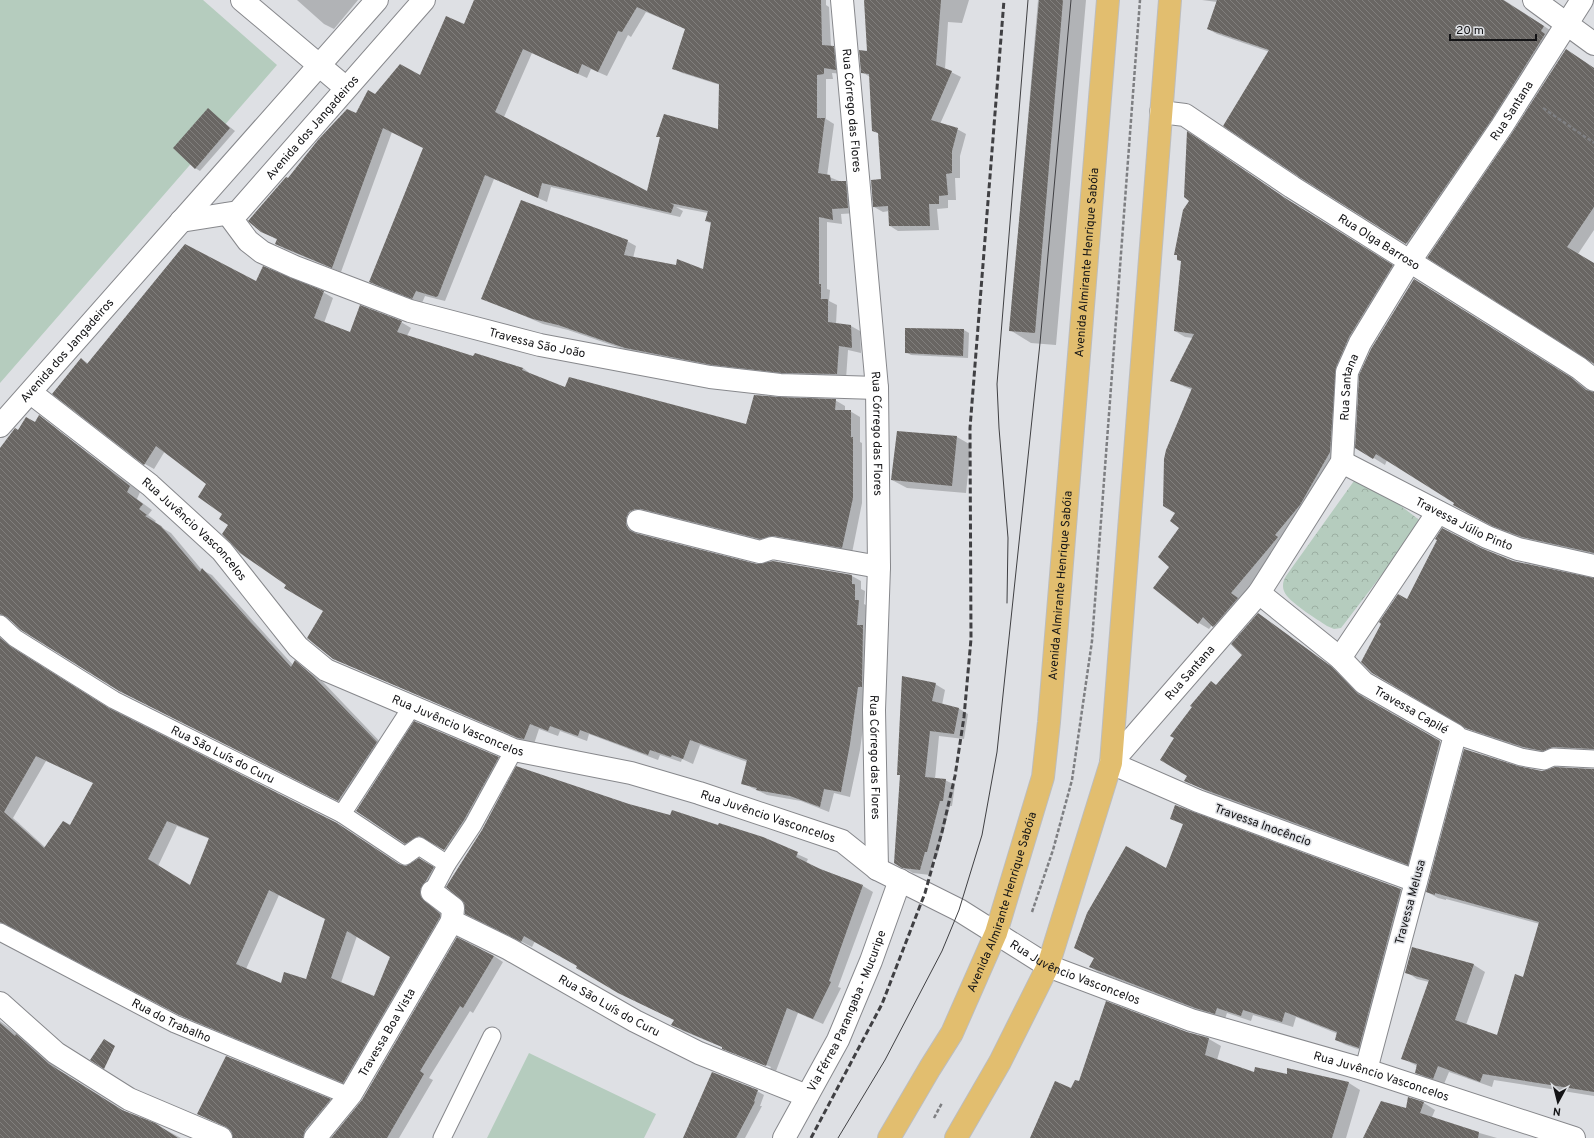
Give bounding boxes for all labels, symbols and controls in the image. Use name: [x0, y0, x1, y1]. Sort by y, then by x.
scale bar: [1450, 16, 1536, 42]
text: 20 m: [1456, 23, 1484, 39]
street label: Rua Córrego das Flores: [837, 48, 865, 173]
street label: Avenida dos Jangadeiros: [263, 73, 363, 184]
street label: Rua Santana: [1487, 78, 1538, 144]
street label: Avenida Almirante Henrique Sabóia: [1072, 167, 1103, 358]
street label: Rua Olga Barroso: [1334, 211, 1423, 275]
street label: Avenida dos Jangadeiros: [17, 296, 118, 406]
street label: Travessa São João: [487, 325, 587, 362]
street label: Rua Santana: [1337, 352, 1363, 421]
street label: Rua Córrego das Flores: [867, 371, 885, 496]
street label: Rua Juvêncio Vasconcelos: [138, 474, 250, 585]
street label: Avenida Almirante Henrique Sabóia: [1045, 490, 1077, 681]
street label: Travessa Júlio Pinto: [1412, 494, 1515, 555]
street label: Rua Santana: [1162, 642, 1219, 704]
street label: Travessa Capilé: [1371, 683, 1451, 738]
street label: Rua Juvêncio Vasconcelos: [389, 692, 525, 761]
street label: Rua Córrego das Flores: [865, 695, 883, 820]
street label: Rua São Luís do Curu: [168, 723, 277, 788]
street label: Rua Juvêncio Vasconcelos: [698, 787, 837, 847]
street label: Travessa Inocêncio: [1212, 801, 1313, 851]
street label: Avenida Almirante Henrique Sabóia: [964, 810, 1041, 995]
street label: Travessa Melusa: [1392, 858, 1430, 946]
street label: Via Férrea Parangaba - Mucuripe: [804, 928, 890, 1095]
street label: Rua Juvêncio Vasconcelos: [1006, 937, 1142, 1009]
street label: Rua São Luís do Curu: [555, 972, 662, 1041]
street label: Travessa Boa Vista: [356, 986, 420, 1080]
street label: Rua do Trabalho: [128, 996, 213, 1047]
street label: Rua Juvêncio Vasconcelos: [1311, 1048, 1451, 1106]
north arrow: [1538, 1082, 1578, 1122]
text: N: [1552, 1104, 1562, 1118]

